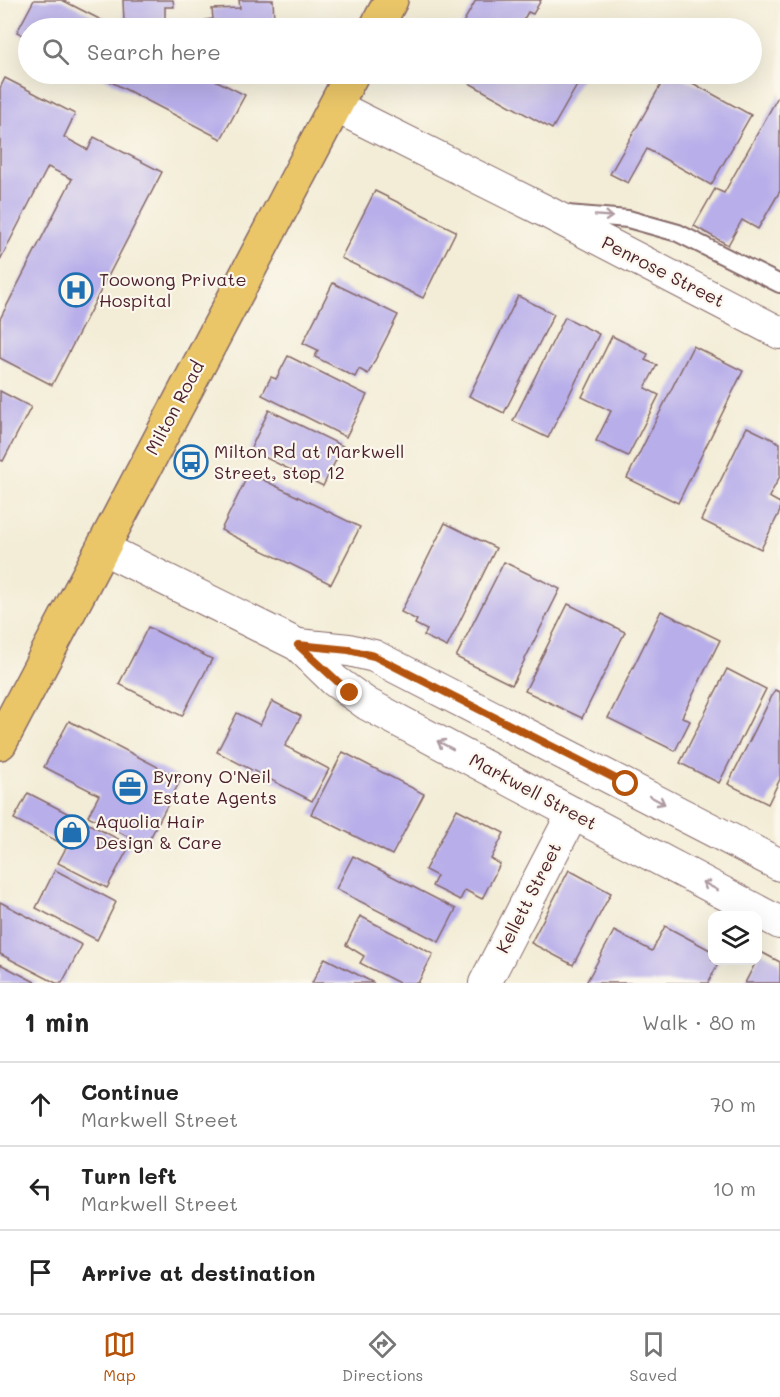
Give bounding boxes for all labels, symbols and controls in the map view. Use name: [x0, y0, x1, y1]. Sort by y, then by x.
search box: [18, 18, 762, 84]
icon: search: [39, 35, 72, 68]
text: Search here: [87, 37, 221, 66]
one-way arrow: [593, 211, 613, 222]
street label: Penrose Street: [598, 230, 729, 312]
place label: Toowong Private Hospital: [99, 267, 247, 312]
hospital icon: Toowong Private Hospital: [58, 272, 94, 308]
street label: Milton Road: [139, 356, 209, 459]
place label: Milton Rd at Markwell Street, stop 12: [214, 439, 405, 484]
bus stop icon: Milton Rd at Markwell Street, stop 12: [173, 444, 209, 480]
route end: [336, 679, 362, 705]
one-way arrow: [437, 739, 454, 751]
street label: Markwell Street: [465, 747, 602, 835]
place label: Byrony O'Neil Estate Agents: [153, 764, 277, 809]
office icon: Byrony O'Neil Estate Agents: [112, 769, 148, 805]
route start: [612, 770, 638, 796]
one-way arrow: [647, 795, 665, 806]
place label: Aquolia Hair Design & Care: [95, 809, 222, 854]
shop icon: Aquolia Hair Design & Care: [54, 814, 90, 850]
street label: Kellett Street: [490, 838, 566, 957]
one-way arrow: [702, 880, 719, 892]
map controls: [708, 911, 762, 965]
button: layers: [708, 911, 762, 965]
text: 1 min: [24, 1005, 89, 1039]
text: Walk · 80 m: [642, 1009, 756, 1035]
text: Continue: [81, 1077, 179, 1106]
icon: ahead: [24, 1088, 57, 1121]
text: 70 m: [710, 1091, 756, 1117]
text: Markwell Street: [81, 1106, 238, 1132]
text: Turn left: [81, 1161, 177, 1190]
icon: left: [24, 1172, 57, 1205]
text: 10 m: [712, 1175, 756, 1201]
text: Markwell Street: [81, 1190, 238, 1216]
icon: arrive: [24, 1256, 57, 1289]
text: Arrive at destination: [81, 1258, 316, 1287]
tab: Map: [103, 1328, 136, 1385]
tab: Directions: [342, 1328, 423, 1385]
tab: Saved: [629, 1328, 677, 1385]

